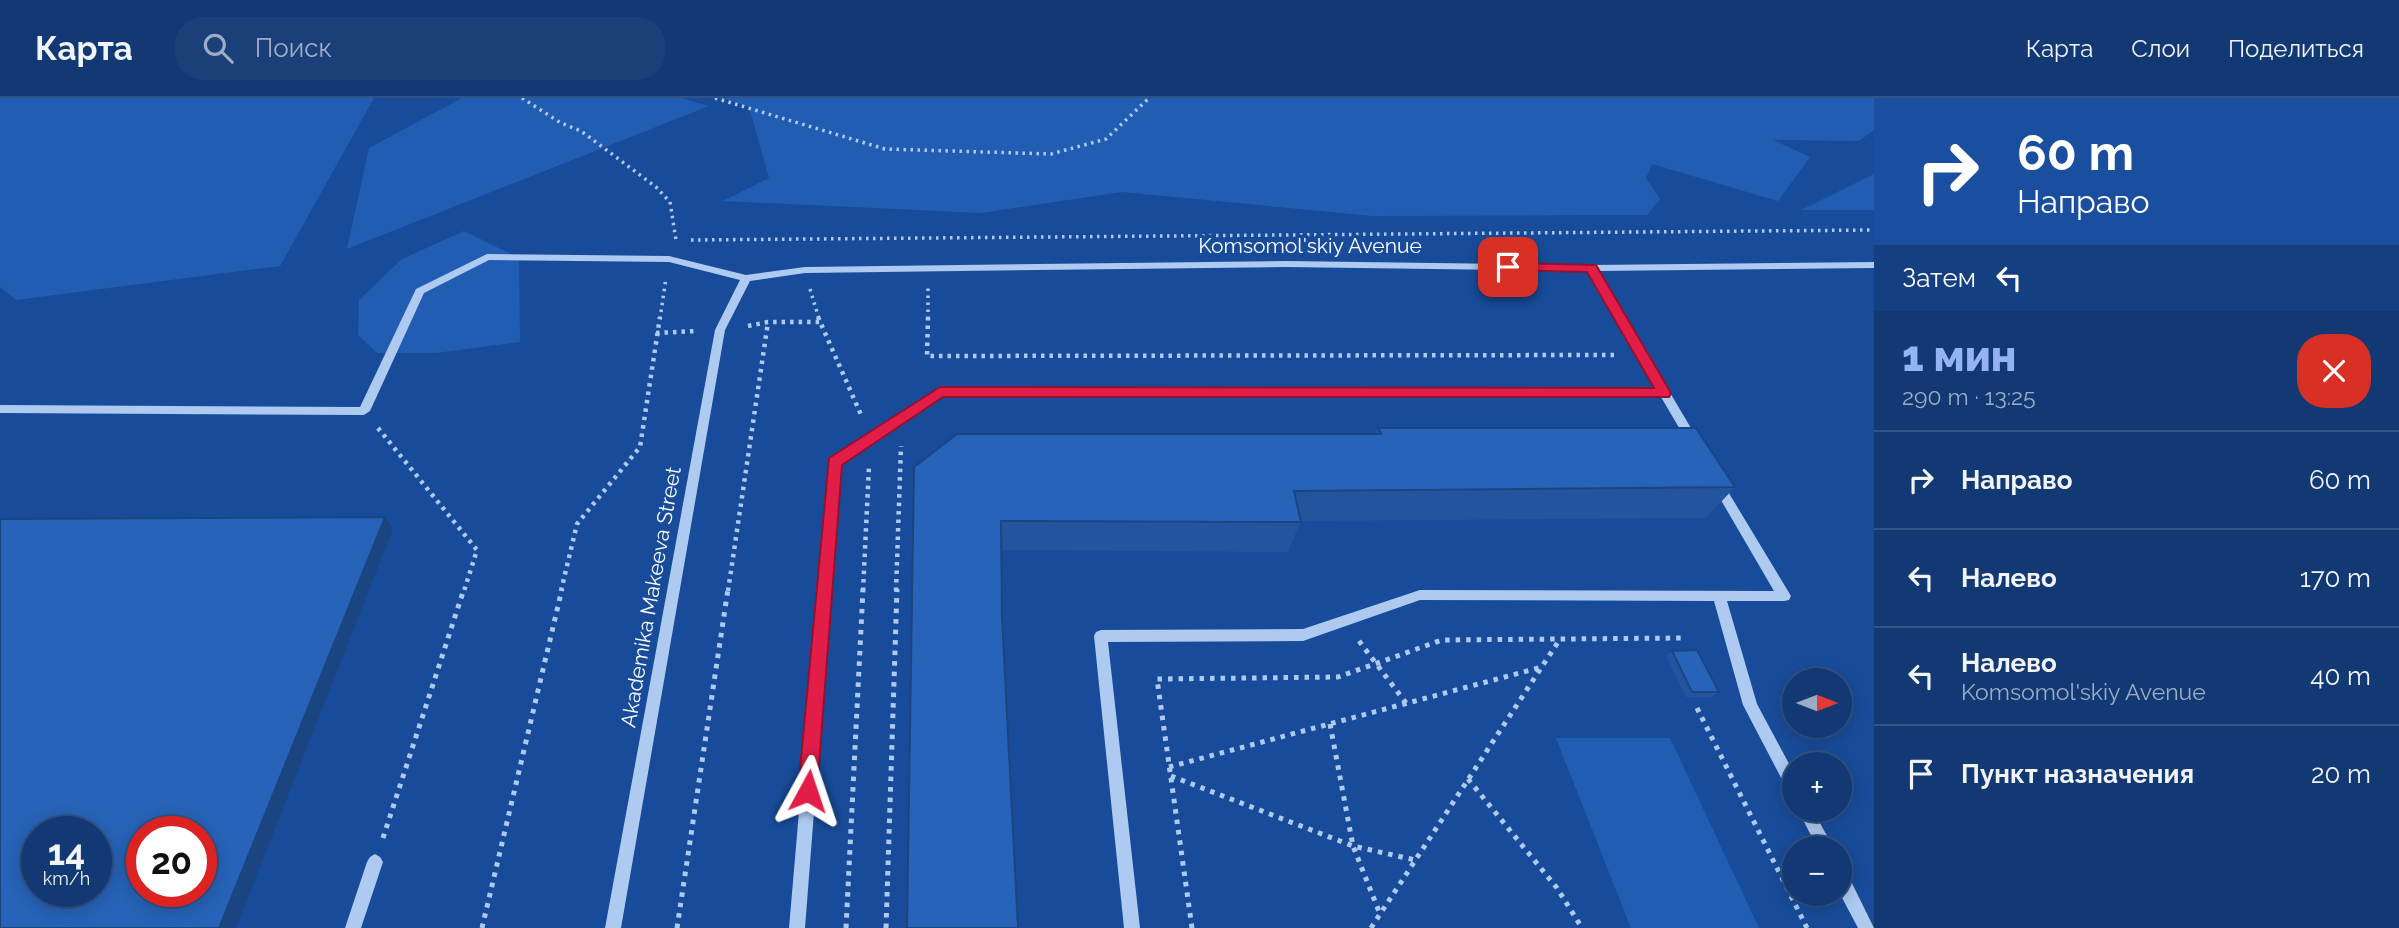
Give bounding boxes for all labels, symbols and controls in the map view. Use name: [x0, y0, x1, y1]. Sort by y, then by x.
search box: [175, 17, 665, 80]
text: Карта: [35, 29, 133, 68]
icon: search: [199, 29, 237, 67]
text: Поиск: [255, 33, 332, 63]
text: Карта: [2026, 34, 2093, 63]
text: Слои: [2131, 34, 2190, 63]
text: Поделиться: [2228, 34, 2364, 63]
text: 60 m: [2017, 124, 2134, 181]
icon: right: [1902, 126, 1993, 217]
text: Направо: [2017, 183, 2149, 220]
street label: Komsomol'skiy Avenue: [1198, 233, 1422, 258]
pin: [1478, 237, 1538, 297]
icon: arrive: [1489, 248, 1527, 286]
icon: left: [1990, 259, 2028, 297]
text: Затем: [1902, 263, 1976, 293]
text: 1 мин: [1902, 332, 2016, 381]
button: close: [2297, 334, 2371, 408]
text: 290 m · 13:25: [1902, 383, 2036, 410]
icon: right: [1902, 461, 1940, 499]
street label: Akademika Makeeva Street: [615, 465, 686, 729]
text: Направо: [1961, 465, 2072, 495]
text: 60 m: [2309, 465, 2371, 495]
icon: left: [1902, 559, 1940, 597]
text: Налево: [1961, 563, 2057, 593]
text: 170 m: [2300, 563, 2371, 593]
text: Налево: [1961, 648, 2057, 678]
icon: left: [1902, 657, 1940, 695]
text: 40 m: [2310, 661, 2371, 691]
north arrow: [1782, 668, 1852, 738]
map controls: [1782, 668, 1852, 906]
text: Komsomol'skiy Avenue: [1961, 678, 2206, 705]
button: +: [1782, 752, 1852, 822]
position arrow: [771, 754, 845, 828]
icon: arrive: [1902, 755, 1940, 793]
text: Пункт назначения: [1961, 759, 2194, 789]
text: 20 m: [2311, 759, 2371, 789]
speed limit sign: 20: [126, 816, 217, 907]
text: 14: [48, 832, 85, 873]
button: −: [1782, 836, 1852, 906]
text: km/h: [43, 868, 90, 889]

